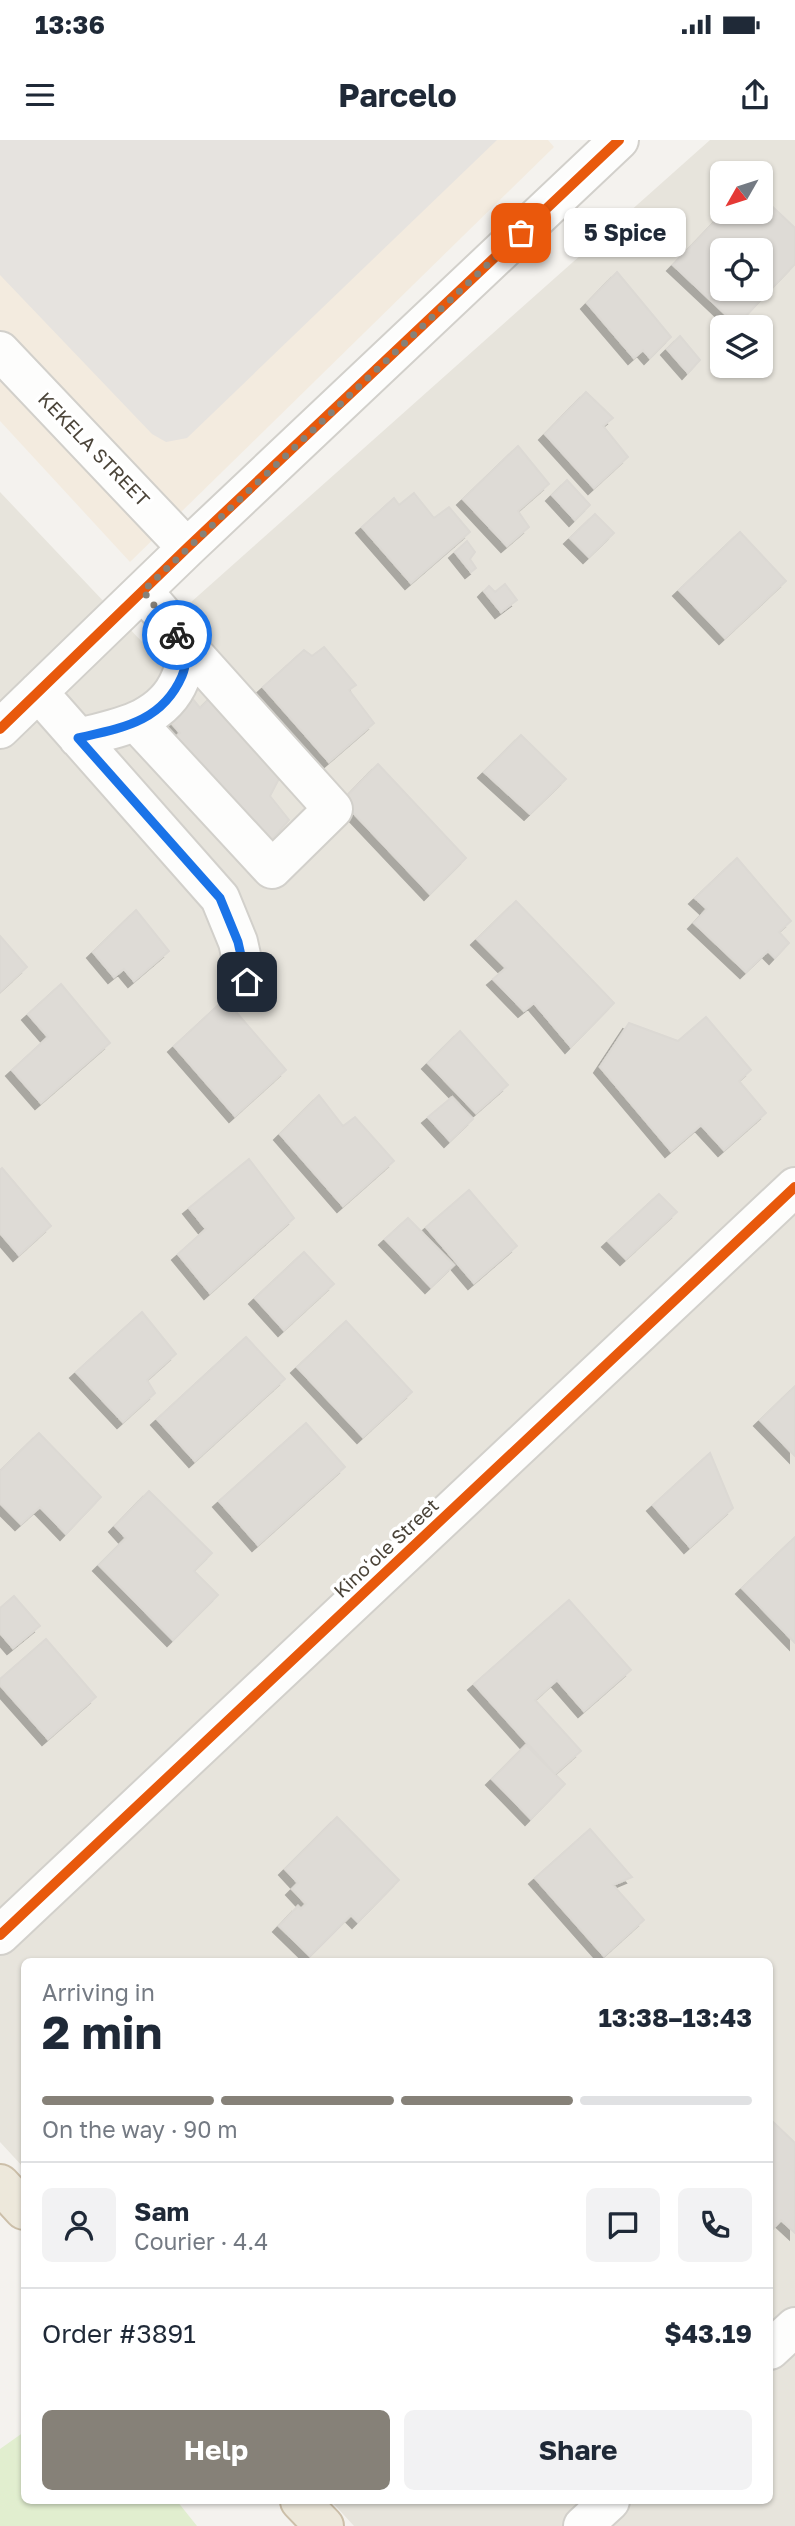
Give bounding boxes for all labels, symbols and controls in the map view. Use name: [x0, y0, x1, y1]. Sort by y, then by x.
text: 13:36: [35, 9, 105, 40]
icon: menu: [21, 76, 59, 114]
text: Parcelo: [338, 76, 457, 114]
icon: share: [736, 76, 774, 114]
north arrow: [710, 161, 774, 224]
map controls: [710, 161, 773, 378]
pin: [491, 203, 551, 263]
callout: 5 Spice: [563, 208, 686, 258]
icon: bag: [502, 214, 540, 252]
text: 5 Spice: [584, 218, 666, 246]
button: locate: [710, 238, 773, 301]
button: layers: [710, 315, 773, 378]
street label: KEKELA STREET: [34, 387, 155, 511]
courier: [142, 600, 212, 670]
icon: bike: [158, 616, 196, 654]
pin: [217, 952, 277, 1012]
icon: home: [228, 963, 266, 1001]
street label: Kinoʻole Street: [329, 1493, 443, 1602]
text: Arriving in: [42, 1978, 155, 2006]
text: 13:38–13:43: [598, 2002, 752, 2033]
text: 2 min: [42, 2004, 162, 2059]
text: On the way · 90 m: [42, 2115, 238, 2143]
button: person: [42, 2188, 116, 2262]
button: chat: [586, 2188, 660, 2262]
button: phone: [678, 2188, 752, 2262]
text: Sam: [134, 2196, 189, 2227]
text: Courier · 4.4: [134, 2227, 268, 2255]
text: Order #3891: [42, 2318, 196, 2349]
text: $43.19: [664, 2318, 752, 2349]
button: Help: [42, 2410, 390, 2490]
button: Share: [404, 2410, 752, 2490]

